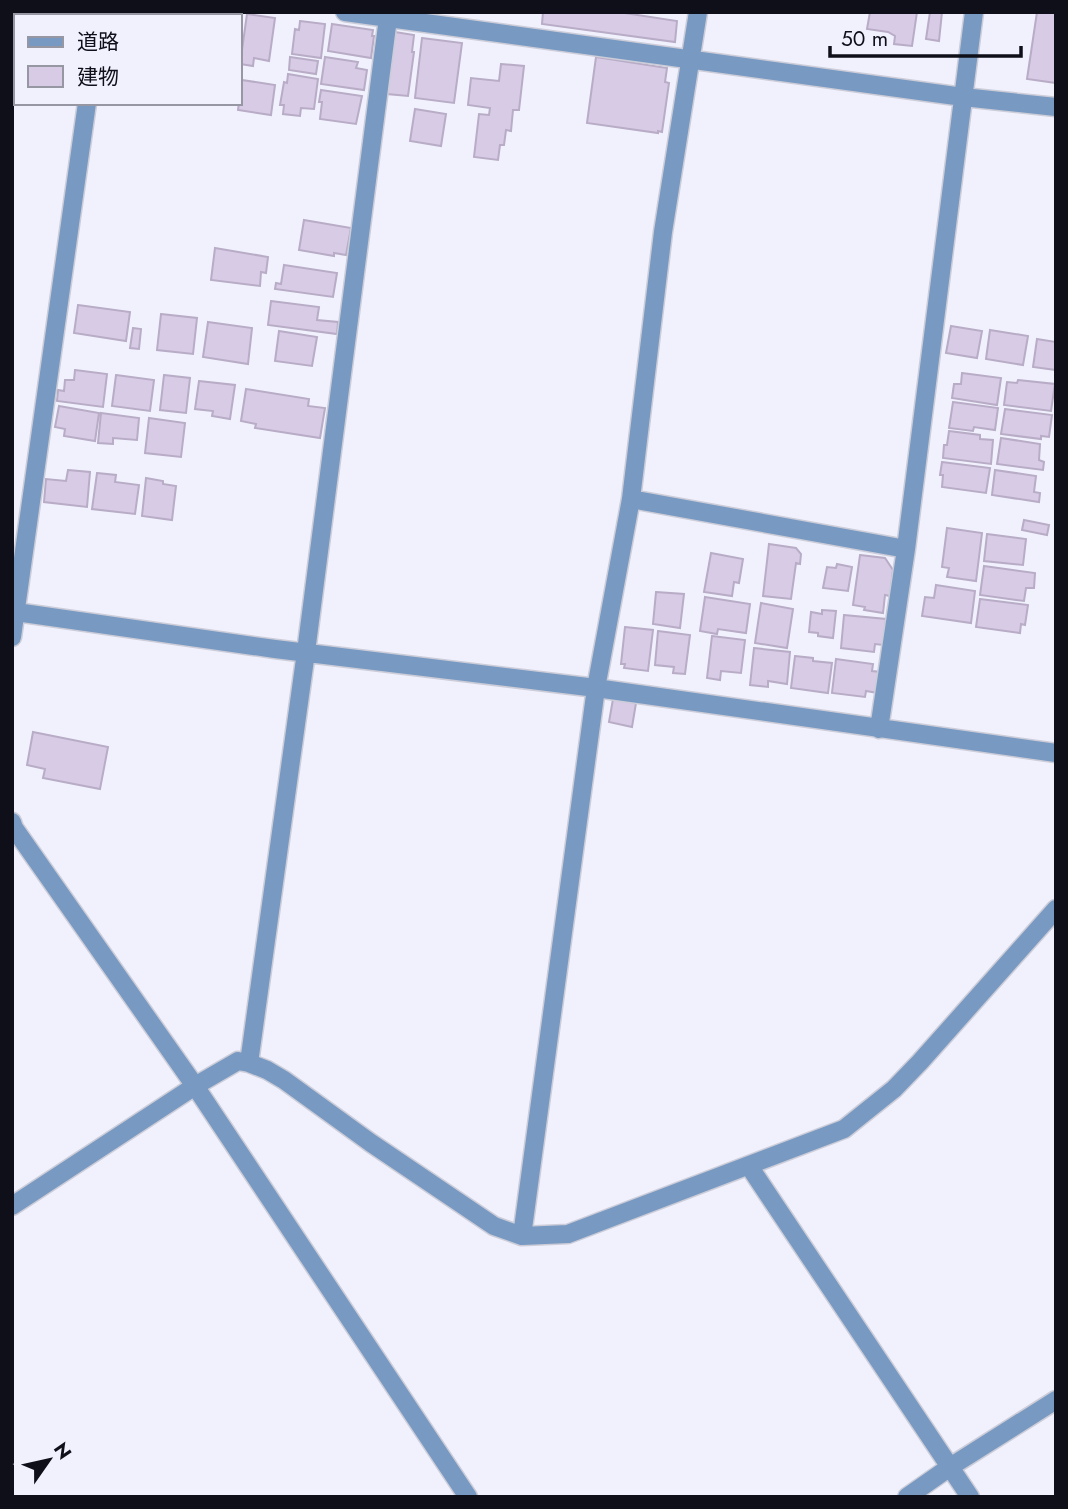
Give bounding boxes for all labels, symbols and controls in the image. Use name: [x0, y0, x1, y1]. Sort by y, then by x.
legend: [14, 14, 242, 105]
scale bar: [830, 14, 1021, 58]
text: 50 m: [841, 24, 888, 54]
text: 道路: [77, 27, 119, 57]
text: 建物: [77, 62, 119, 92]
north arrow: [14, 1425, 84, 1495]
text: N: [47, 1437, 78, 1465]

